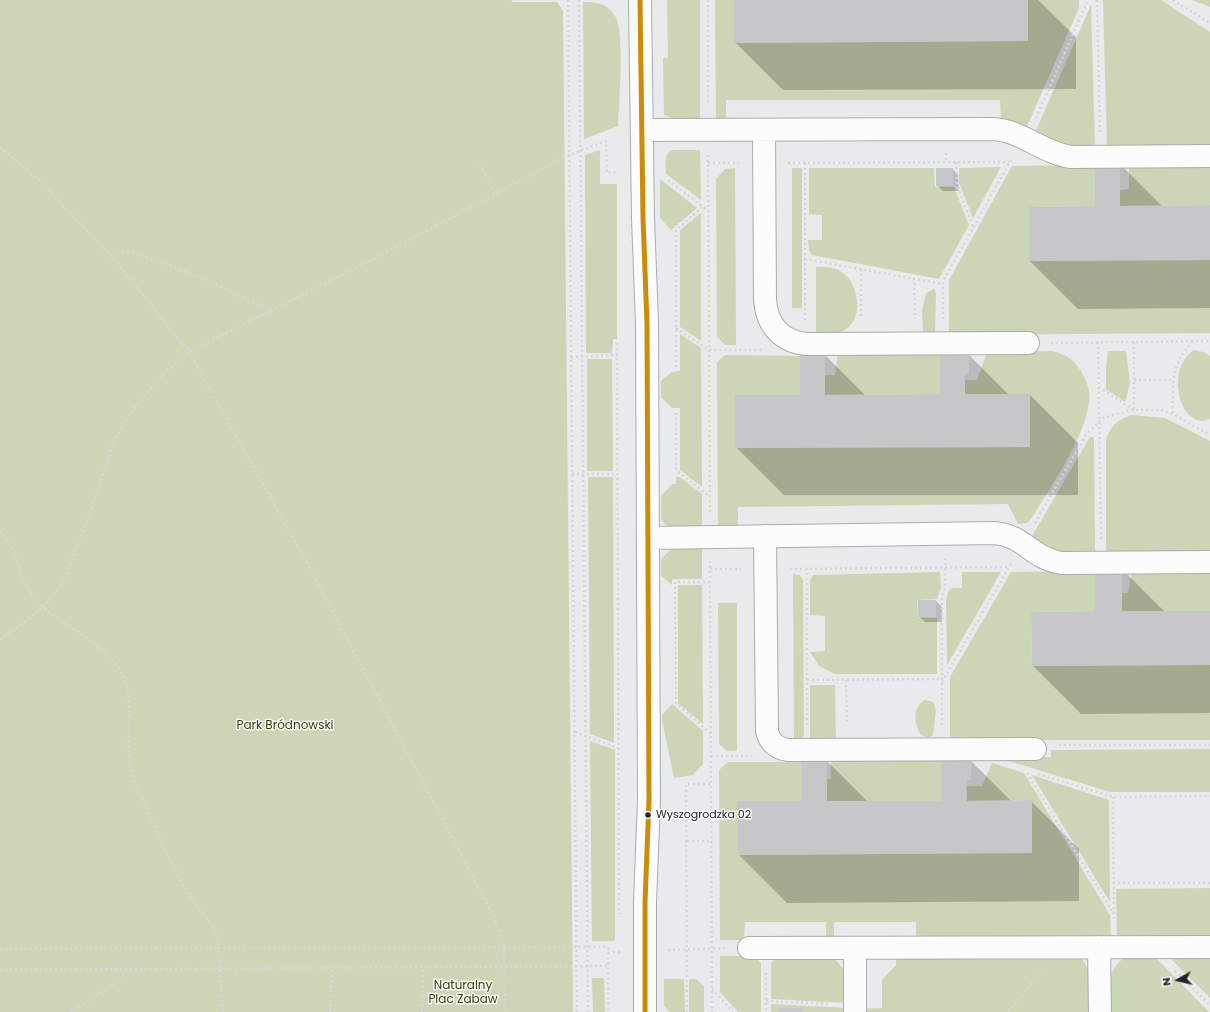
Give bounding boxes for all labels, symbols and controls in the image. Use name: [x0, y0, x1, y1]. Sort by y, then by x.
park label: Park Bródnowski: [236, 719, 334, 733]
place label: Wyszogrodzka 02: [656, 808, 751, 822]
marker: Wyszogrodzka 02: [643, 810, 653, 820]
north arrow: [1158, 960, 1198, 1000]
text: N: [1158, 976, 1175, 987]
park label: Naturalny Plac Zabaw: [428, 979, 498, 1007]

